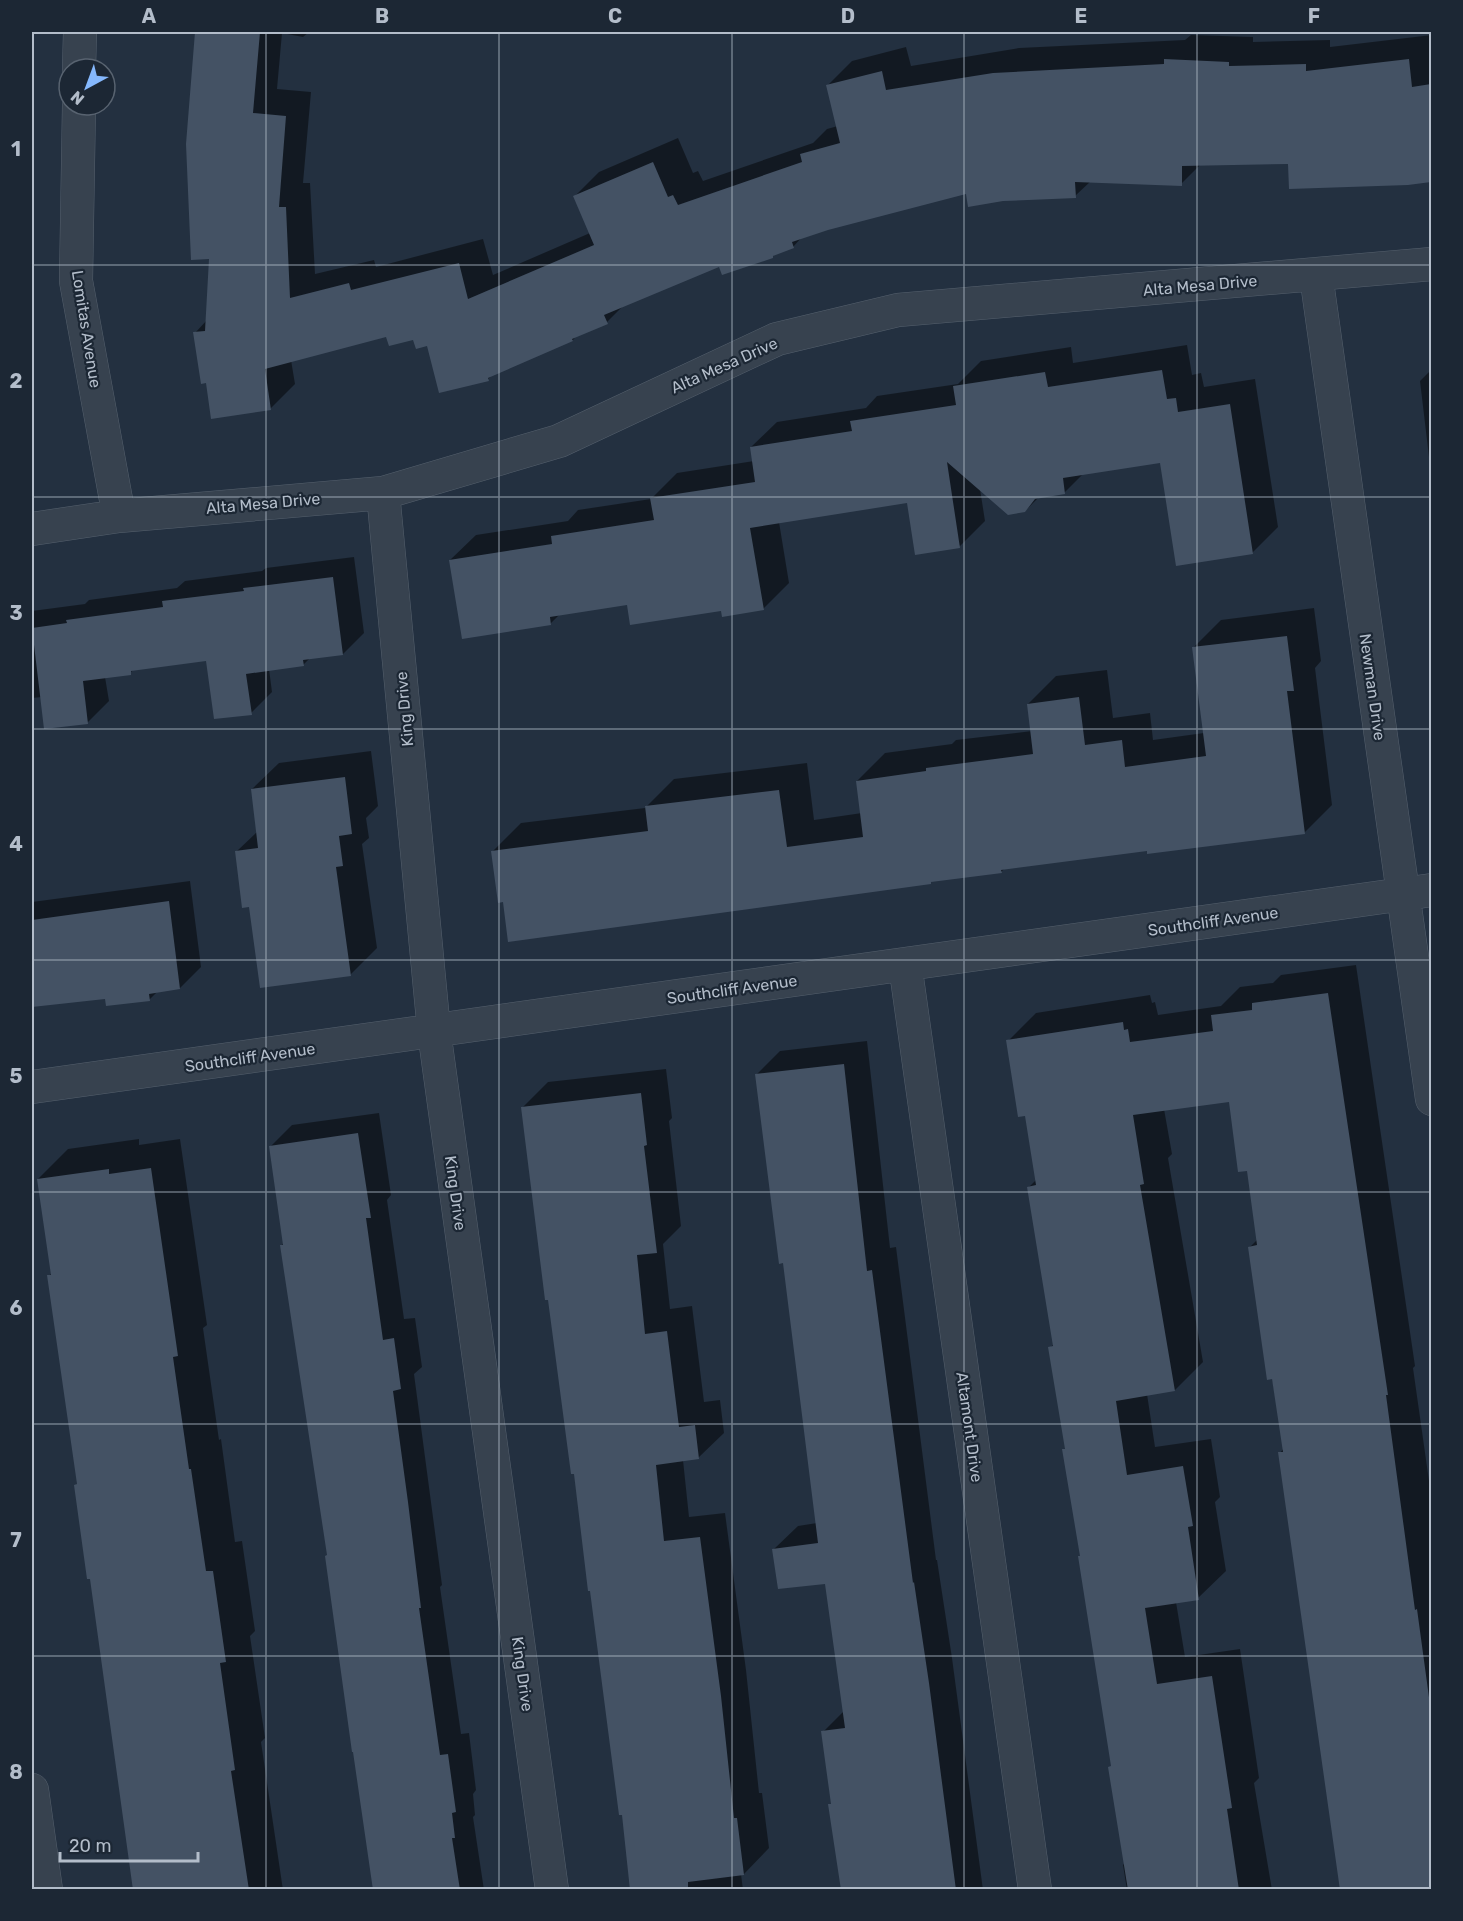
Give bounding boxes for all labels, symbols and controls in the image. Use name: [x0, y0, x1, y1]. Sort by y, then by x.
text: A: [142, 4, 157, 28]
text: B: [375, 4, 389, 28]
text: C: [608, 4, 622, 28]
text: D: [841, 4, 855, 28]
text: E: [1075, 4, 1087, 28]
text: F: [1308, 4, 1320, 28]
north arrow: [57, 57, 117, 117]
text: N: [67, 87, 88, 109]
text: 1: [11, 137, 21, 161]
street label: Lomitas Avenue: [68, 269, 105, 389]
street label: Alta Mesa Drive: [1142, 271, 1258, 300]
street label: Alta Mesa Drive: [668, 333, 780, 397]
text: 2: [10, 369, 23, 393]
street label: Alta Mesa Drive: [205, 489, 321, 518]
text: 3: [9, 601, 23, 625]
street label: Newman Drive: [1356, 632, 1389, 742]
street label: King Drive: [392, 671, 417, 747]
text: 4: [9, 832, 23, 856]
street label: Southcliff Avenue: [1147, 903, 1280, 940]
street label: Southcliff Avenue: [666, 971, 799, 1008]
street label: Southcliff Avenue: [184, 1039, 317, 1076]
text: 5: [10, 1064, 23, 1088]
street label: King Drive: [441, 1155, 470, 1232]
text: 6: [9, 1296, 23, 1320]
street label: Altamont Drive: [952, 1371, 987, 1484]
text: 7: [10, 1528, 22, 1552]
street label: King Drive: [508, 1636, 537, 1713]
text: 8: [9, 1760, 23, 1784]
scale bar: [60, 1825, 198, 1863]
text: 20 m: [69, 1835, 111, 1857]

